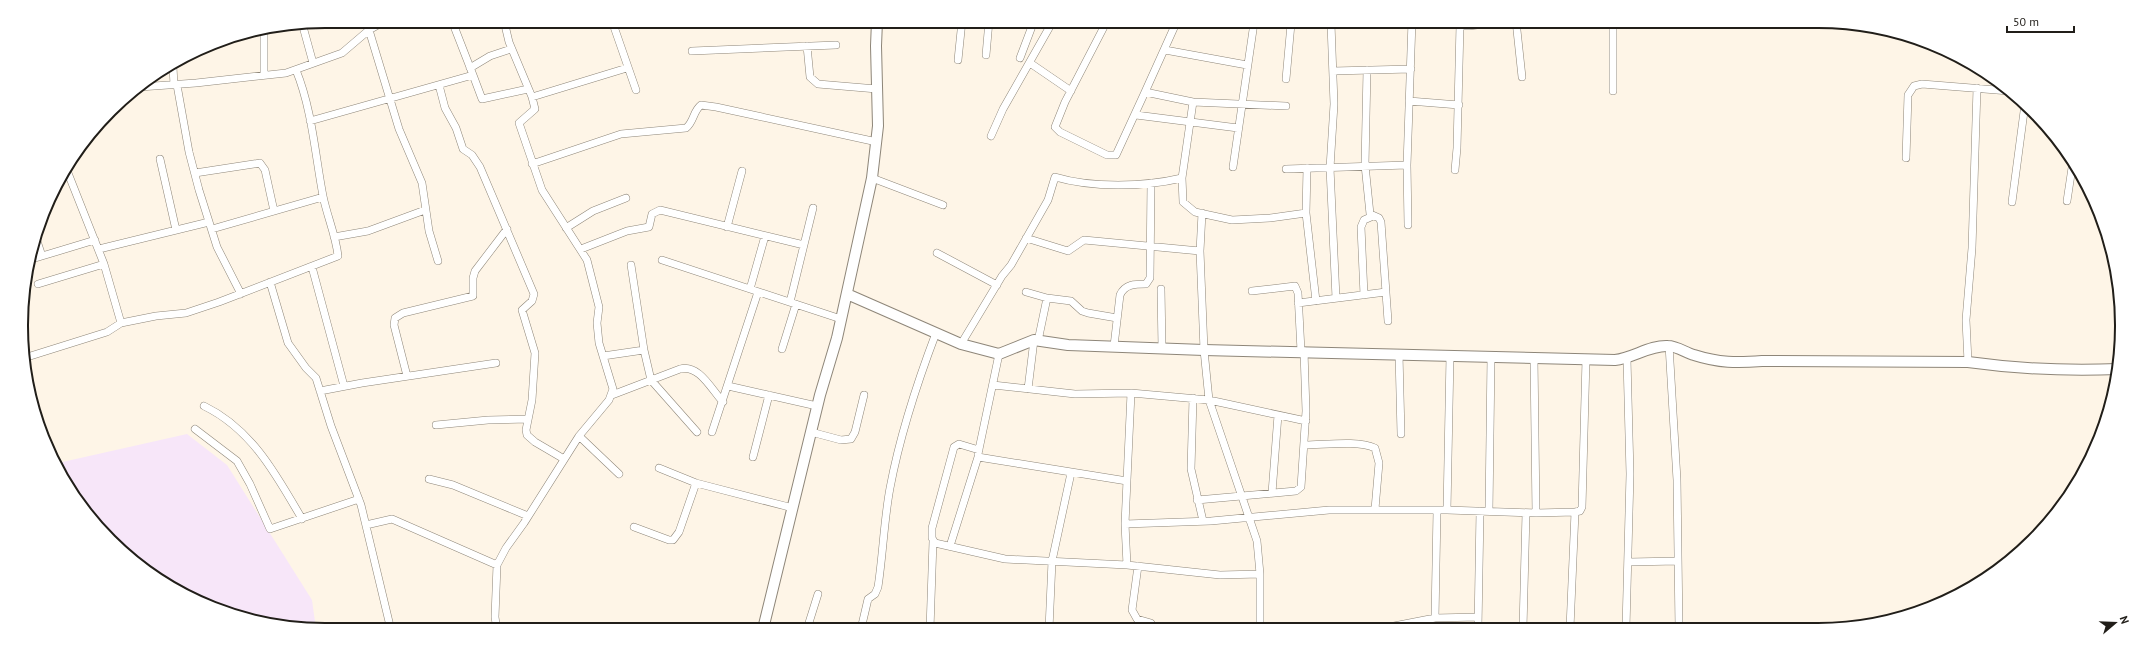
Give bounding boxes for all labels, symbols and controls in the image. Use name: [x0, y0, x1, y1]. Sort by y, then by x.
scale bar: [2007, 8, 2074, 34]
text: 50 m: [2013, 14, 2039, 29]
north arrow: [2095, 603, 2135, 643]
text: N: [2117, 614, 2132, 625]

